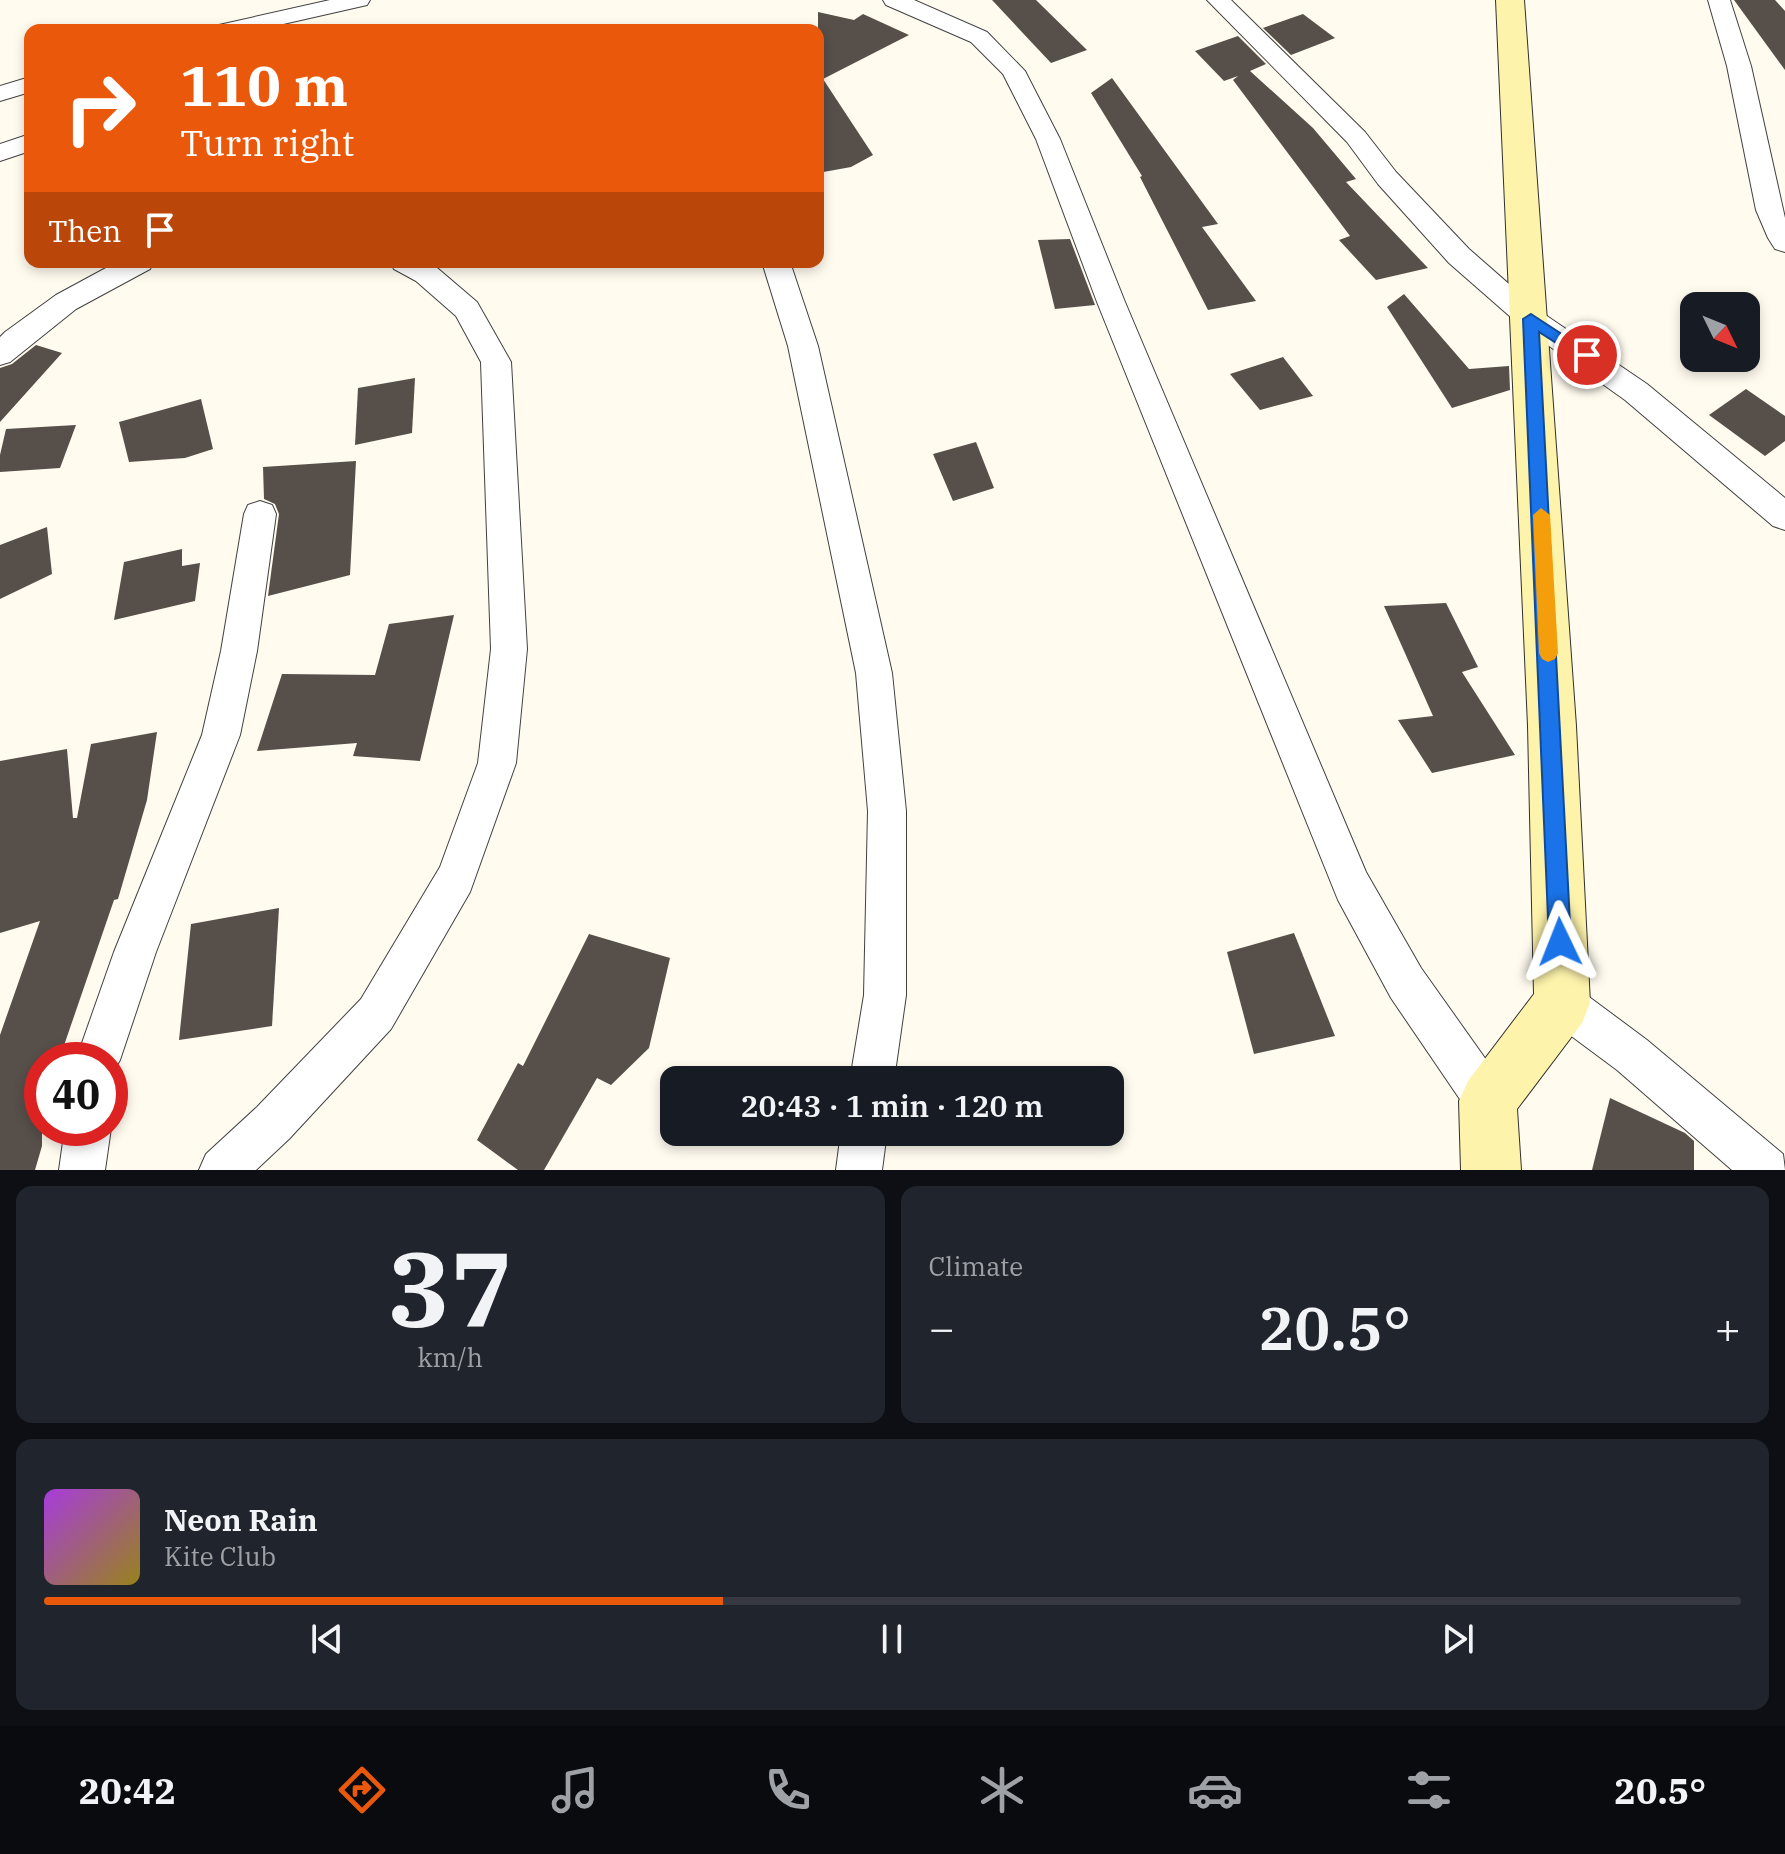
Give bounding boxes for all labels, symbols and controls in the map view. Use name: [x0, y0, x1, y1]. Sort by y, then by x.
text: 110 m: [180, 49, 348, 121]
icon: right: [48, 56, 152, 160]
text: Turn right: [180, 119, 354, 166]
icon: arrive: [138, 208, 182, 252]
text: Then: [48, 211, 122, 250]
north arrow: [1680, 292, 1760, 372]
map controls: [1680, 292, 1760, 372]
pin: [1553, 321, 1621, 389]
icon: arrive: [1565, 333, 1609, 377]
position arrow: [1518, 900, 1602, 984]
speed limit sign: 40: [24, 1042, 128, 1146]
text: 20:43 · 1 min · 120 m: [741, 1086, 1043, 1125]
text: 37: [388, 1220, 513, 1356]
text: Climate: [929, 1249, 1023, 1283]
text: 20.5°: [1258, 1288, 1411, 1367]
text: −: [929, 1299, 955, 1356]
text: +: [1715, 1299, 1741, 1356]
text: km/h: [417, 1340, 483, 1374]
text: Neon Rain: [164, 1500, 318, 1539]
text: Kite Club: [164, 1539, 276, 1573]
icon: previous: [305, 1617, 349, 1661]
icon: pause: [870, 1617, 914, 1661]
icon: next: [1436, 1617, 1480, 1661]
icon: directions: [334, 1762, 390, 1818]
icon: music: [547, 1762, 603, 1818]
icon: phone: [760, 1762, 816, 1818]
icon: climate: [974, 1762, 1030, 1818]
icon: car: [1187, 1762, 1243, 1818]
icon: filters: [1401, 1762, 1457, 1818]
text: 20:42: [79, 1767, 176, 1814]
text: 20.5°: [1614, 1767, 1706, 1814]

